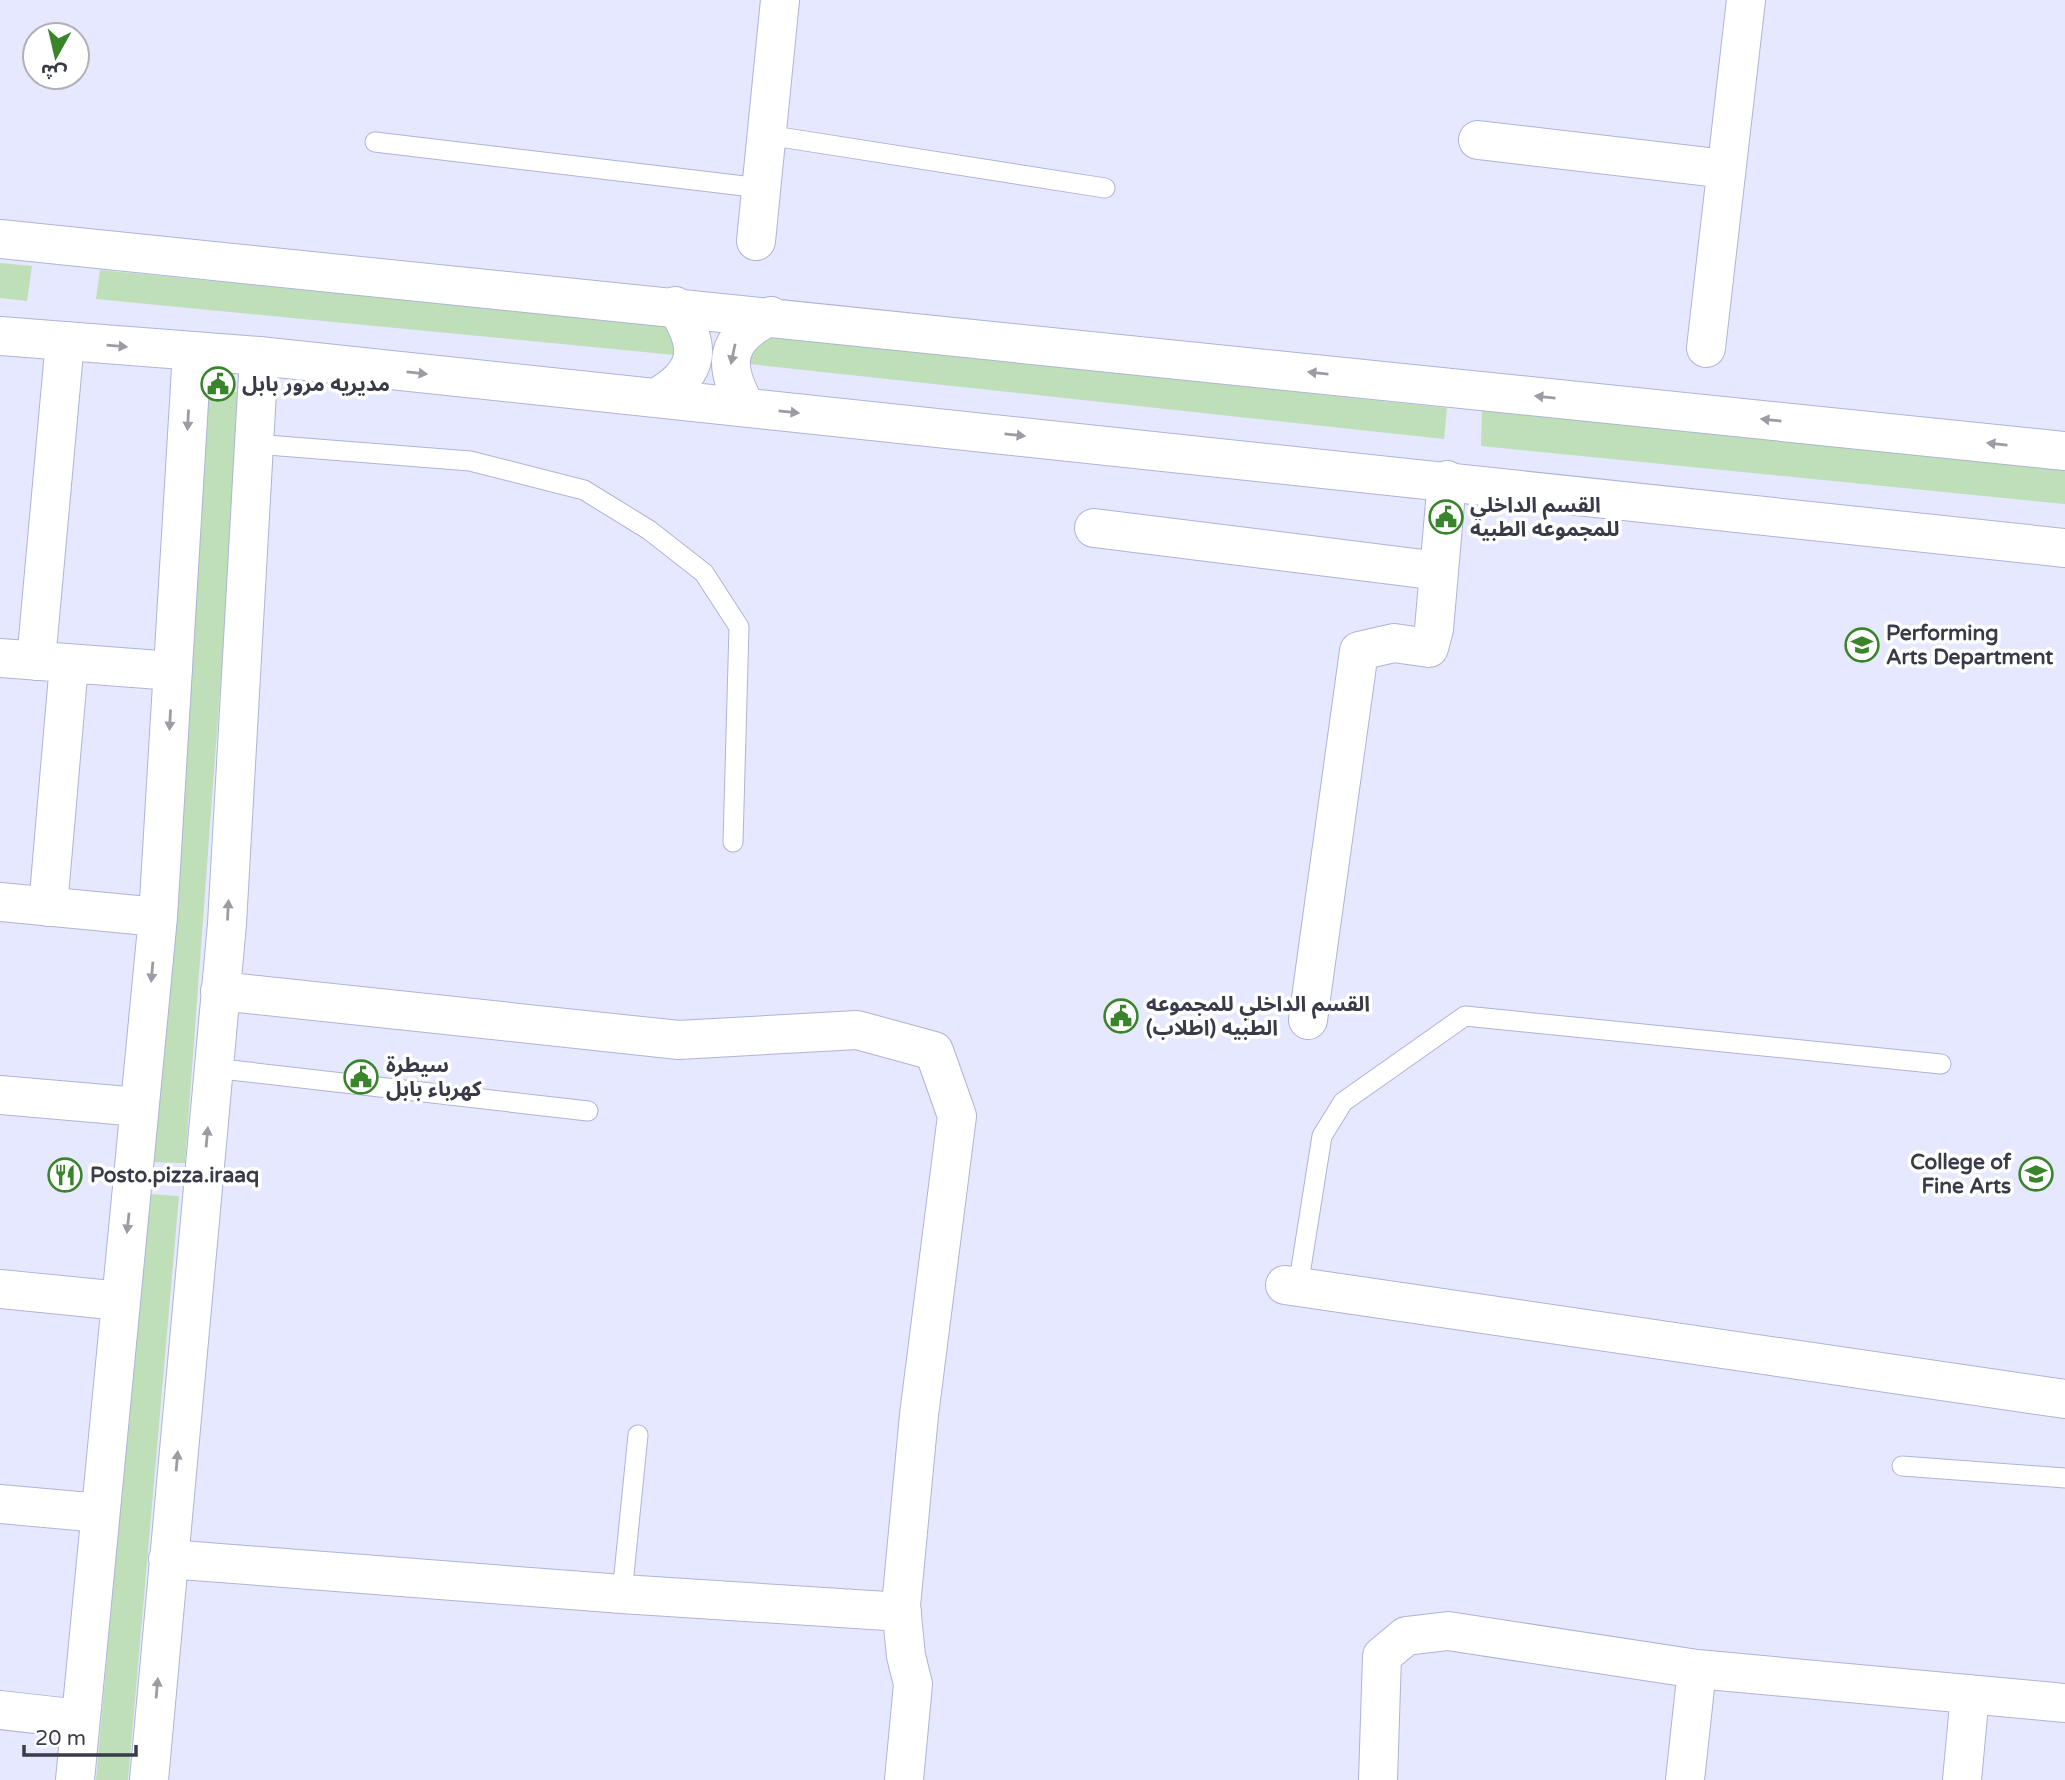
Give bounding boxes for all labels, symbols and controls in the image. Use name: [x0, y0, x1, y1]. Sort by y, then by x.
north arrow: [21, 21, 91, 91]
text: ش: [39, 59, 68, 85]
one-way arrow: [106, 341, 128, 352]
one-way arrow: [728, 343, 739, 365]
public building icon: مديريه مرور بابل: [199, 365, 237, 403]
one-way arrow: [1307, 367, 1329, 378]
one-way arrow: [406, 368, 428, 379]
place label: مديريه مرور بابل: [242, 372, 390, 397]
one-way arrow: [1533, 391, 1555, 402]
one-way arrow: [778, 407, 800, 418]
one-way arrow: [182, 409, 193, 431]
one-way arrow: [1760, 414, 1782, 425]
one-way arrow: [1005, 430, 1027, 441]
one-way arrow: [1986, 438, 2008, 449]
place label: القسم الداخلي للمجموعه الطبيه: [1470, 493, 1620, 542]
public building icon: القسم الداخلي للمجموعه الطبيه: [1427, 498, 1465, 536]
place label: Performing Arts Department: [1886, 621, 2053, 670]
school or university icon: Performing Arts Department: [1843, 626, 1881, 664]
one-way arrow: [164, 710, 175, 732]
one-way arrow: [222, 899, 233, 921]
one-way arrow: [147, 961, 158, 983]
place label: القسم الداخلي للمجموعه الطبيه (اطلاب): [1146, 992, 1370, 1041]
public building icon: القسم الداخلي للمجموعه الطبيه (اطلاب): [1102, 997, 1140, 1035]
place label: سيطرة كهرباء بابل: [386, 1053, 482, 1102]
public building icon: سيطرة كهرباء بابل: [342, 1058, 380, 1096]
one-way arrow: [201, 1126, 212, 1148]
place label: College of Fine Arts: [1910, 1150, 2012, 1199]
school or university icon: College of Fine Arts: [2017, 1155, 2055, 1193]
restaurant icon: Posto.pizza.iraaq: [46, 1156, 84, 1194]
place label: Posto.pizza.iraaq: [90, 1163, 259, 1188]
one-way arrow: [122, 1212, 133, 1234]
one-way arrow: [172, 1450, 183, 1472]
one-way arrow: [152, 1676, 163, 1698]
scale bar: [24, 1714, 136, 1758]
text: 20 m: [35, 1726, 86, 1751]

